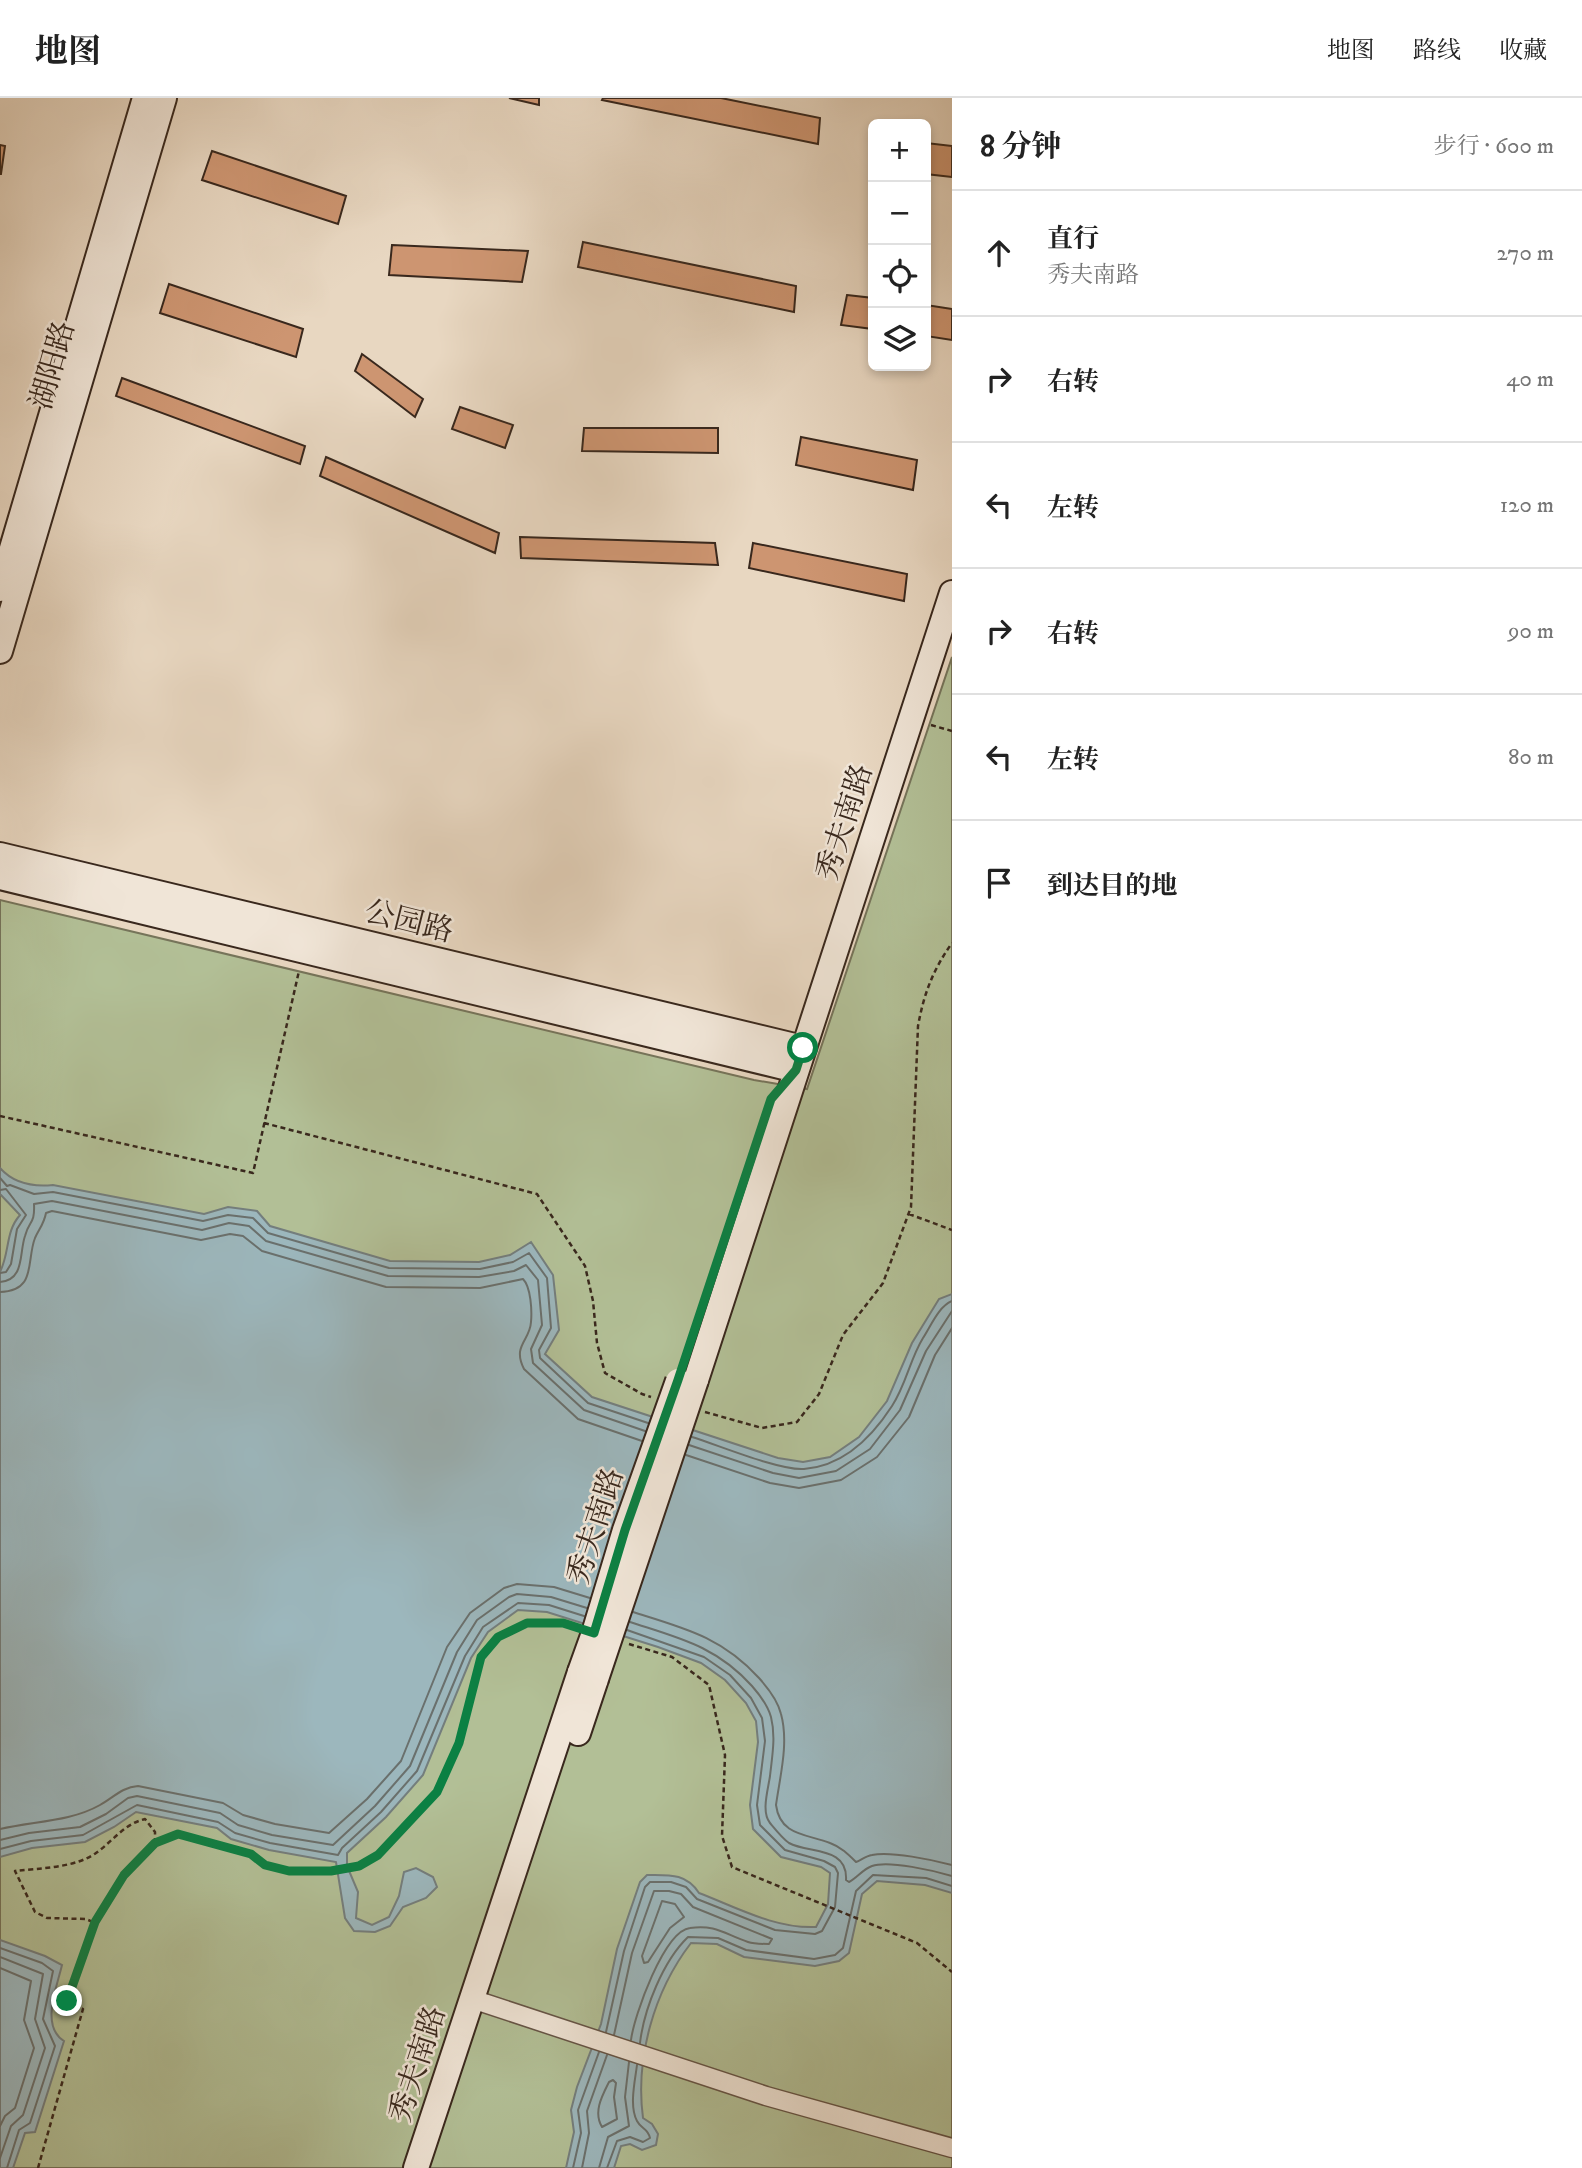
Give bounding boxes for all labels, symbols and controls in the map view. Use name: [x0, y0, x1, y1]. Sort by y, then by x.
text: 地图: [35, 32, 101, 73]
text: 地图: [1327, 36, 1375, 66]
text: 路线: [1413, 36, 1461, 66]
text: 收藏: [1499, 36, 1547, 66]
map controls: [868, 119, 931, 371]
button: +: [868, 119, 931, 182]
text: 8 分钟: [980, 129, 1061, 166]
text: 步行 · 600 m: [1434, 132, 1554, 161]
button: −: [868, 182, 931, 245]
text: 直行: [1047, 223, 1099, 256]
icon: ahead: [980, 234, 1018, 272]
text: 270 m: [1497, 239, 1554, 268]
button: locate: [868, 245, 931, 308]
text: 秀夫南路: [1047, 261, 1139, 290]
button: layers: [868, 308, 931, 371]
street label: 湖阳路: [23, 317, 84, 414]
icon: right: [980, 360, 1018, 398]
text: 40 m: [1506, 365, 1554, 394]
text: 右转: [1047, 366, 1099, 399]
icon: left: [980, 486, 1018, 524]
text: 120 m: [1500, 491, 1554, 520]
text: 左转: [1047, 492, 1099, 525]
icon: right: [980, 612, 1018, 650]
text: 90 m: [1508, 617, 1554, 646]
text: 右转: [1047, 618, 1099, 651]
icon: left: [980, 738, 1018, 776]
text: 80 m: [1508, 743, 1554, 772]
text: 左转: [1047, 744, 1099, 777]
street label: 秀夫南路: [809, 760, 882, 885]
icon: arrive: [980, 864, 1018, 902]
text: 到达目的地: [1047, 870, 1177, 903]
street label: 公园路: [360, 894, 457, 951]
route start: [787, 1032, 818, 1063]
street label: 秀夫南路: [560, 1464, 633, 1589]
route end: [51, 1985, 82, 2016]
street label: 秀夫南路: [382, 2002, 455, 2127]

